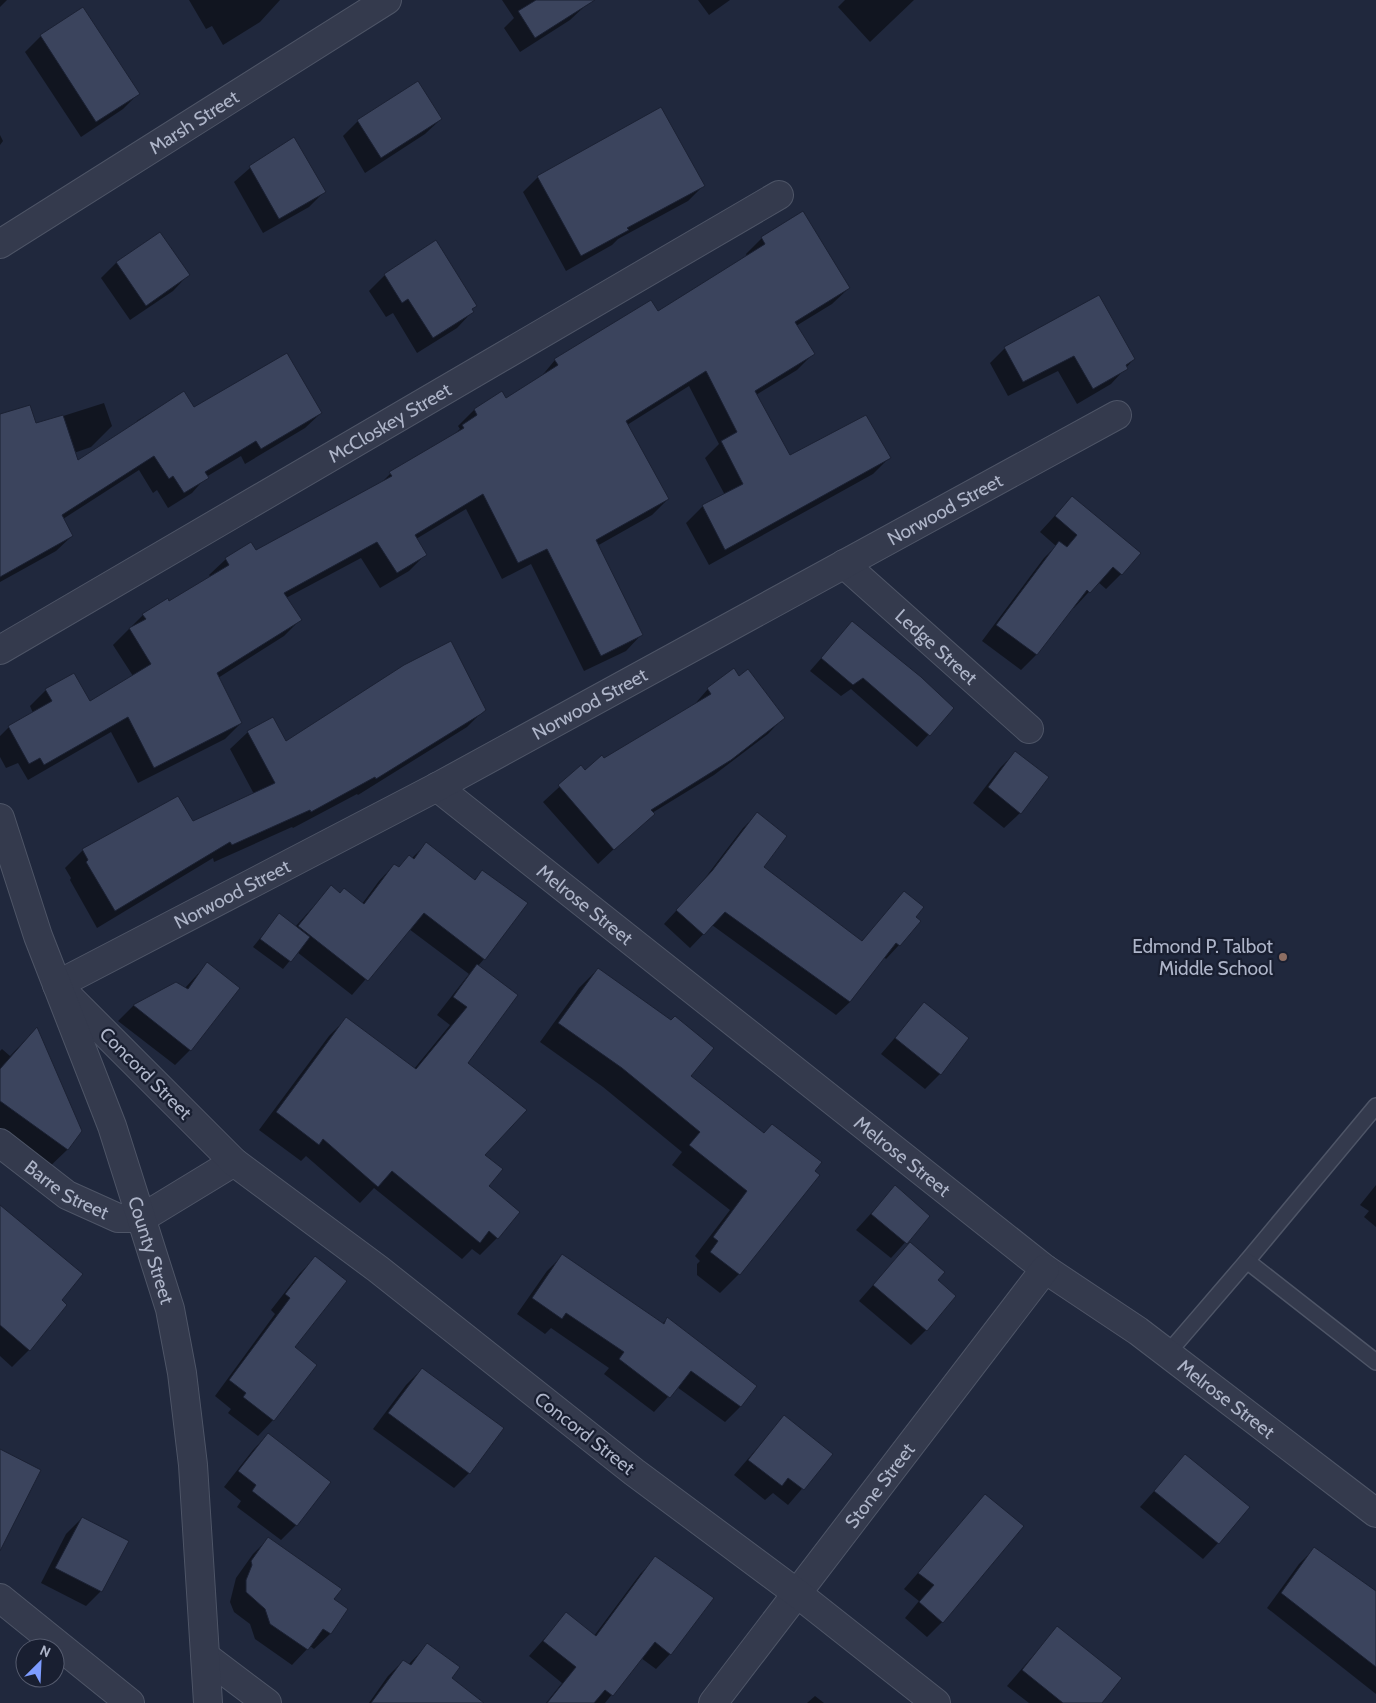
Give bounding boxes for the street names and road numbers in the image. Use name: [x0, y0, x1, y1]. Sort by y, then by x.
street label: Marsh Street: [145, 85, 244, 159]
street label: McCloskey Street: [324, 378, 456, 468]
street label: Norwood Street: [883, 469, 1007, 550]
street label: Ledge Street: [891, 604, 982, 690]
street label: Norwood Street: [528, 663, 652, 745]
street label: Norwood Street: [170, 854, 295, 934]
street label: Melrose Street: [532, 860, 638, 950]
street label: Concord Street: [95, 1022, 197, 1125]
street label: Melrose Street: [849, 1111, 955, 1202]
street label: Barre Street: [20, 1155, 113, 1225]
street label: County Street: [123, 1194, 179, 1307]
street label: Melrose Street: [1173, 1355, 1280, 1444]
street label: Concord Street: [530, 1387, 640, 1480]
street label: Stone Street: [840, 1438, 920, 1533]

